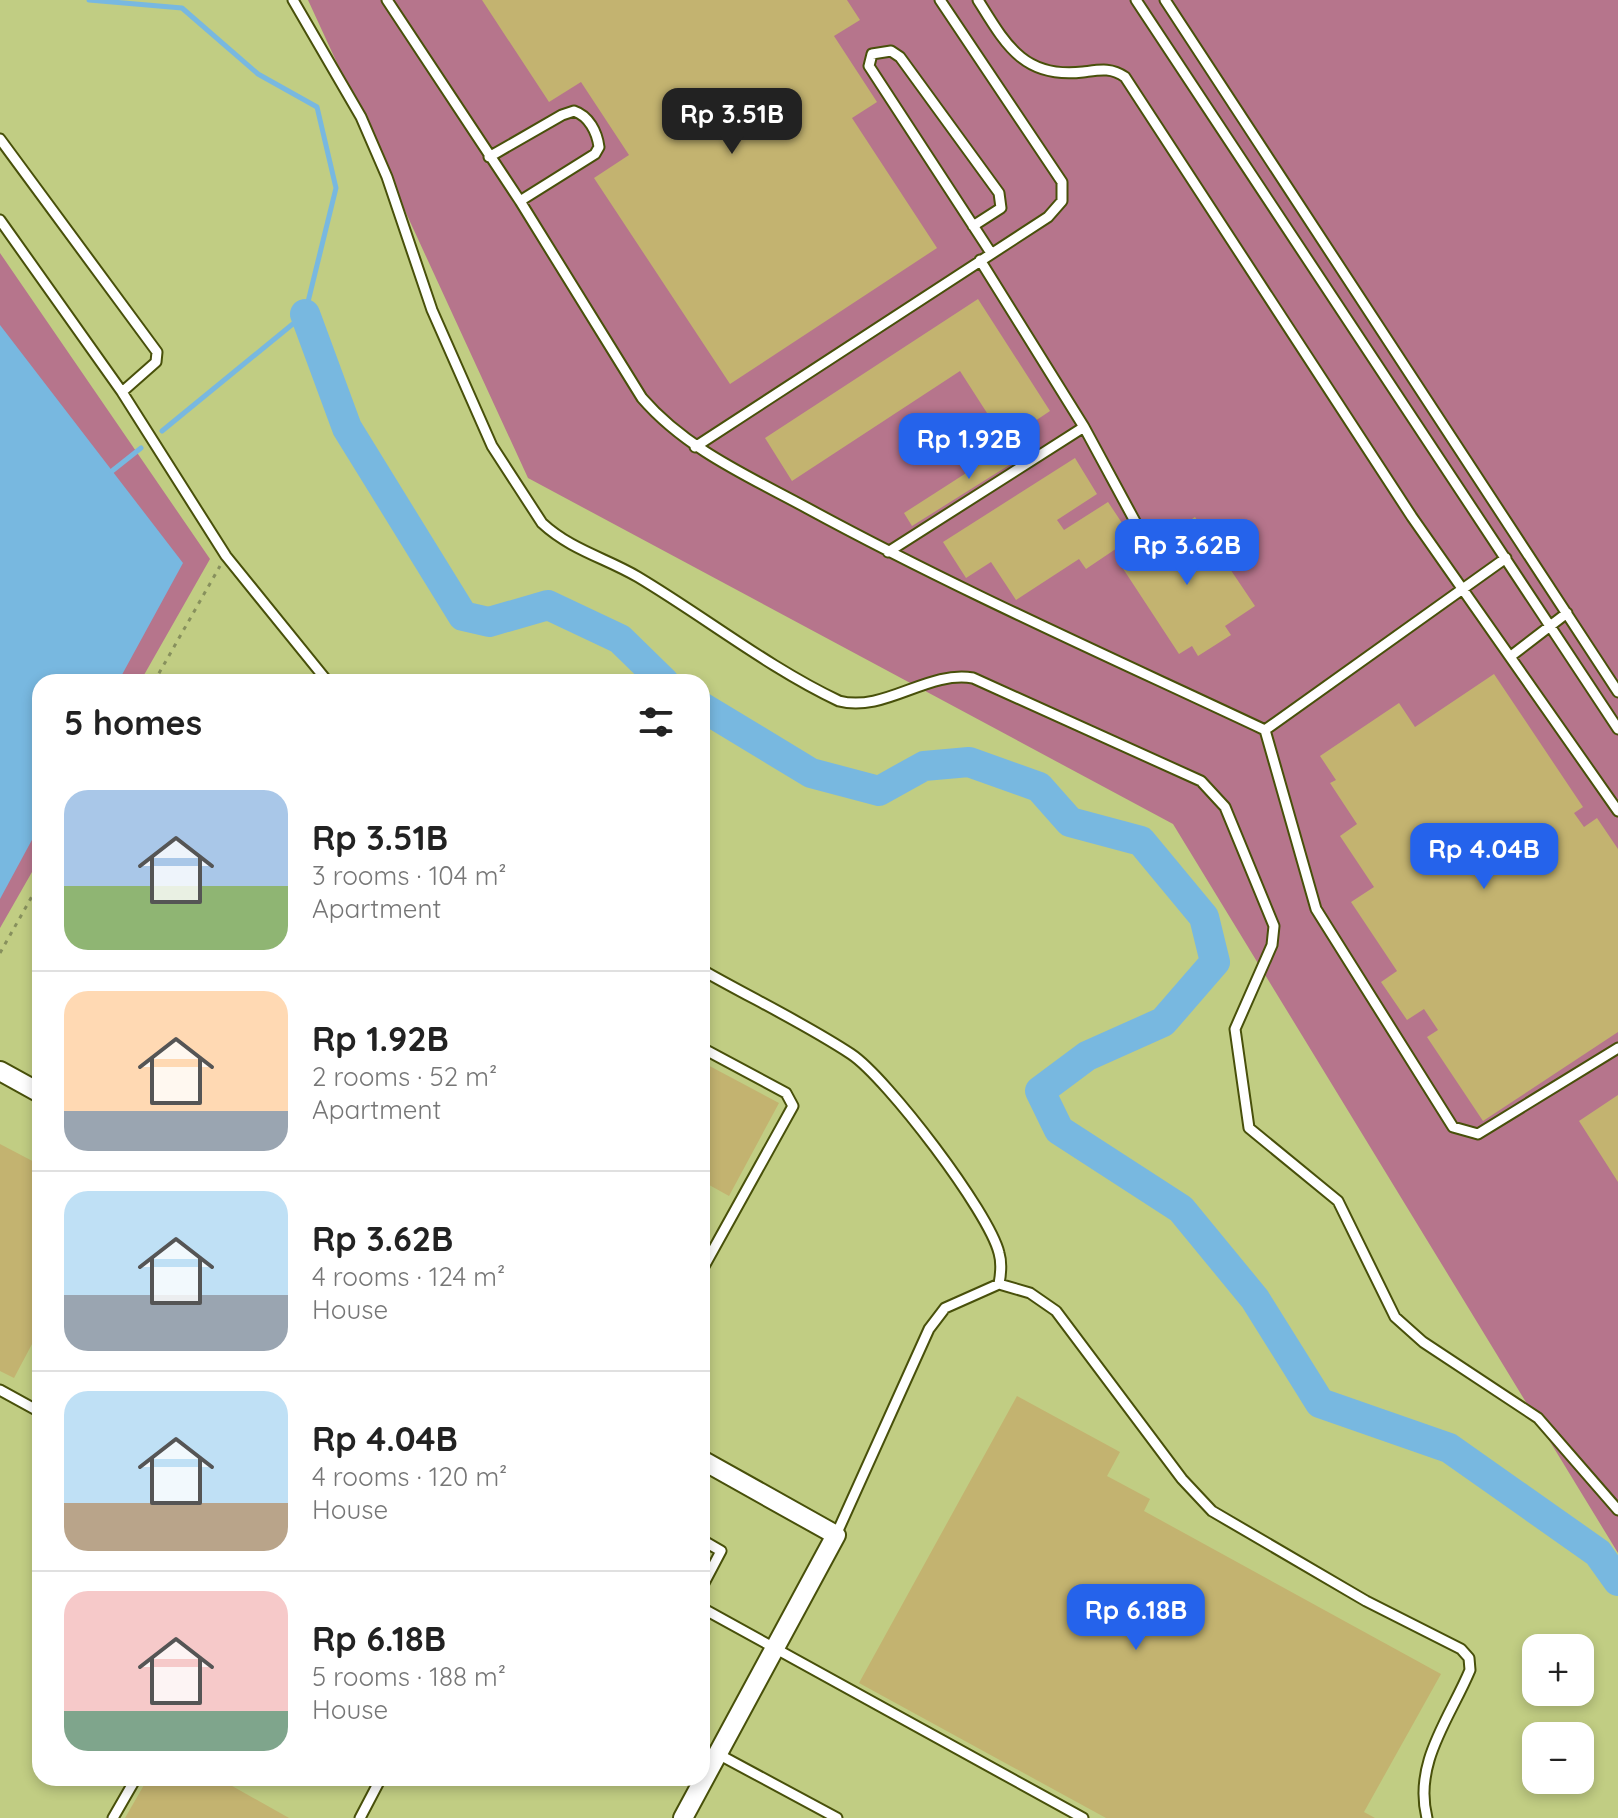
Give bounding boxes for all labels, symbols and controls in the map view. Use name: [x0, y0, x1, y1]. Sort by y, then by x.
pin: Rp 3.51B: [649, 88, 815, 156]
text: Rp 3.51B: [680, 97, 784, 130]
pin: Rp 1.92B: [886, 413, 1052, 481]
text: Rp 1.92B: [917, 422, 1021, 455]
pin: Rp 3.62B: [1104, 519, 1270, 587]
text: Rp 3.62B: [1133, 528, 1241, 561]
icon: filters: [634, 700, 678, 744]
text: 5 homes: [64, 701, 202, 744]
text: Rp 3.51B: [312, 816, 448, 859]
icon: home: [128, 822, 224, 918]
pin: Rp 4.04B: [1401, 823, 1567, 891]
text: Rp 4.04B: [1428, 832, 1540, 865]
text: 3 rooms · 104 m²: [312, 859, 507, 892]
text: Apartment: [312, 892, 441, 925]
text: Rp 1.92B: [312, 1017, 449, 1060]
icon: home: [128, 1023, 224, 1119]
text: 2 rooms · 52 m²: [312, 1060, 497, 1093]
text: Apartment: [312, 1093, 441, 1126]
text: Rp 3.62B: [312, 1217, 453, 1260]
icon: home: [128, 1223, 224, 1319]
text: 4 rooms · 124 m²: [312, 1260, 505, 1293]
text: House: [312, 1293, 388, 1326]
text: Rp 4.04B: [312, 1417, 458, 1460]
icon: home: [128, 1423, 224, 1519]
text: 4 rooms · 120 m²: [312, 1460, 507, 1493]
text: House: [312, 1493, 388, 1526]
pin: Rp 6.18B: [1053, 1584, 1219, 1652]
text: Rp 6.18B: [1085, 1593, 1187, 1626]
text: Rp 6.18B: [312, 1617, 446, 1660]
icon: home: [128, 1623, 224, 1719]
map controls: [1522, 1634, 1594, 1794]
button: +: [1522, 1634, 1594, 1706]
text: 5 rooms · 188 m²: [312, 1660, 506, 1693]
text: House: [312, 1693, 388, 1726]
button: −: [1522, 1722, 1594, 1794]

